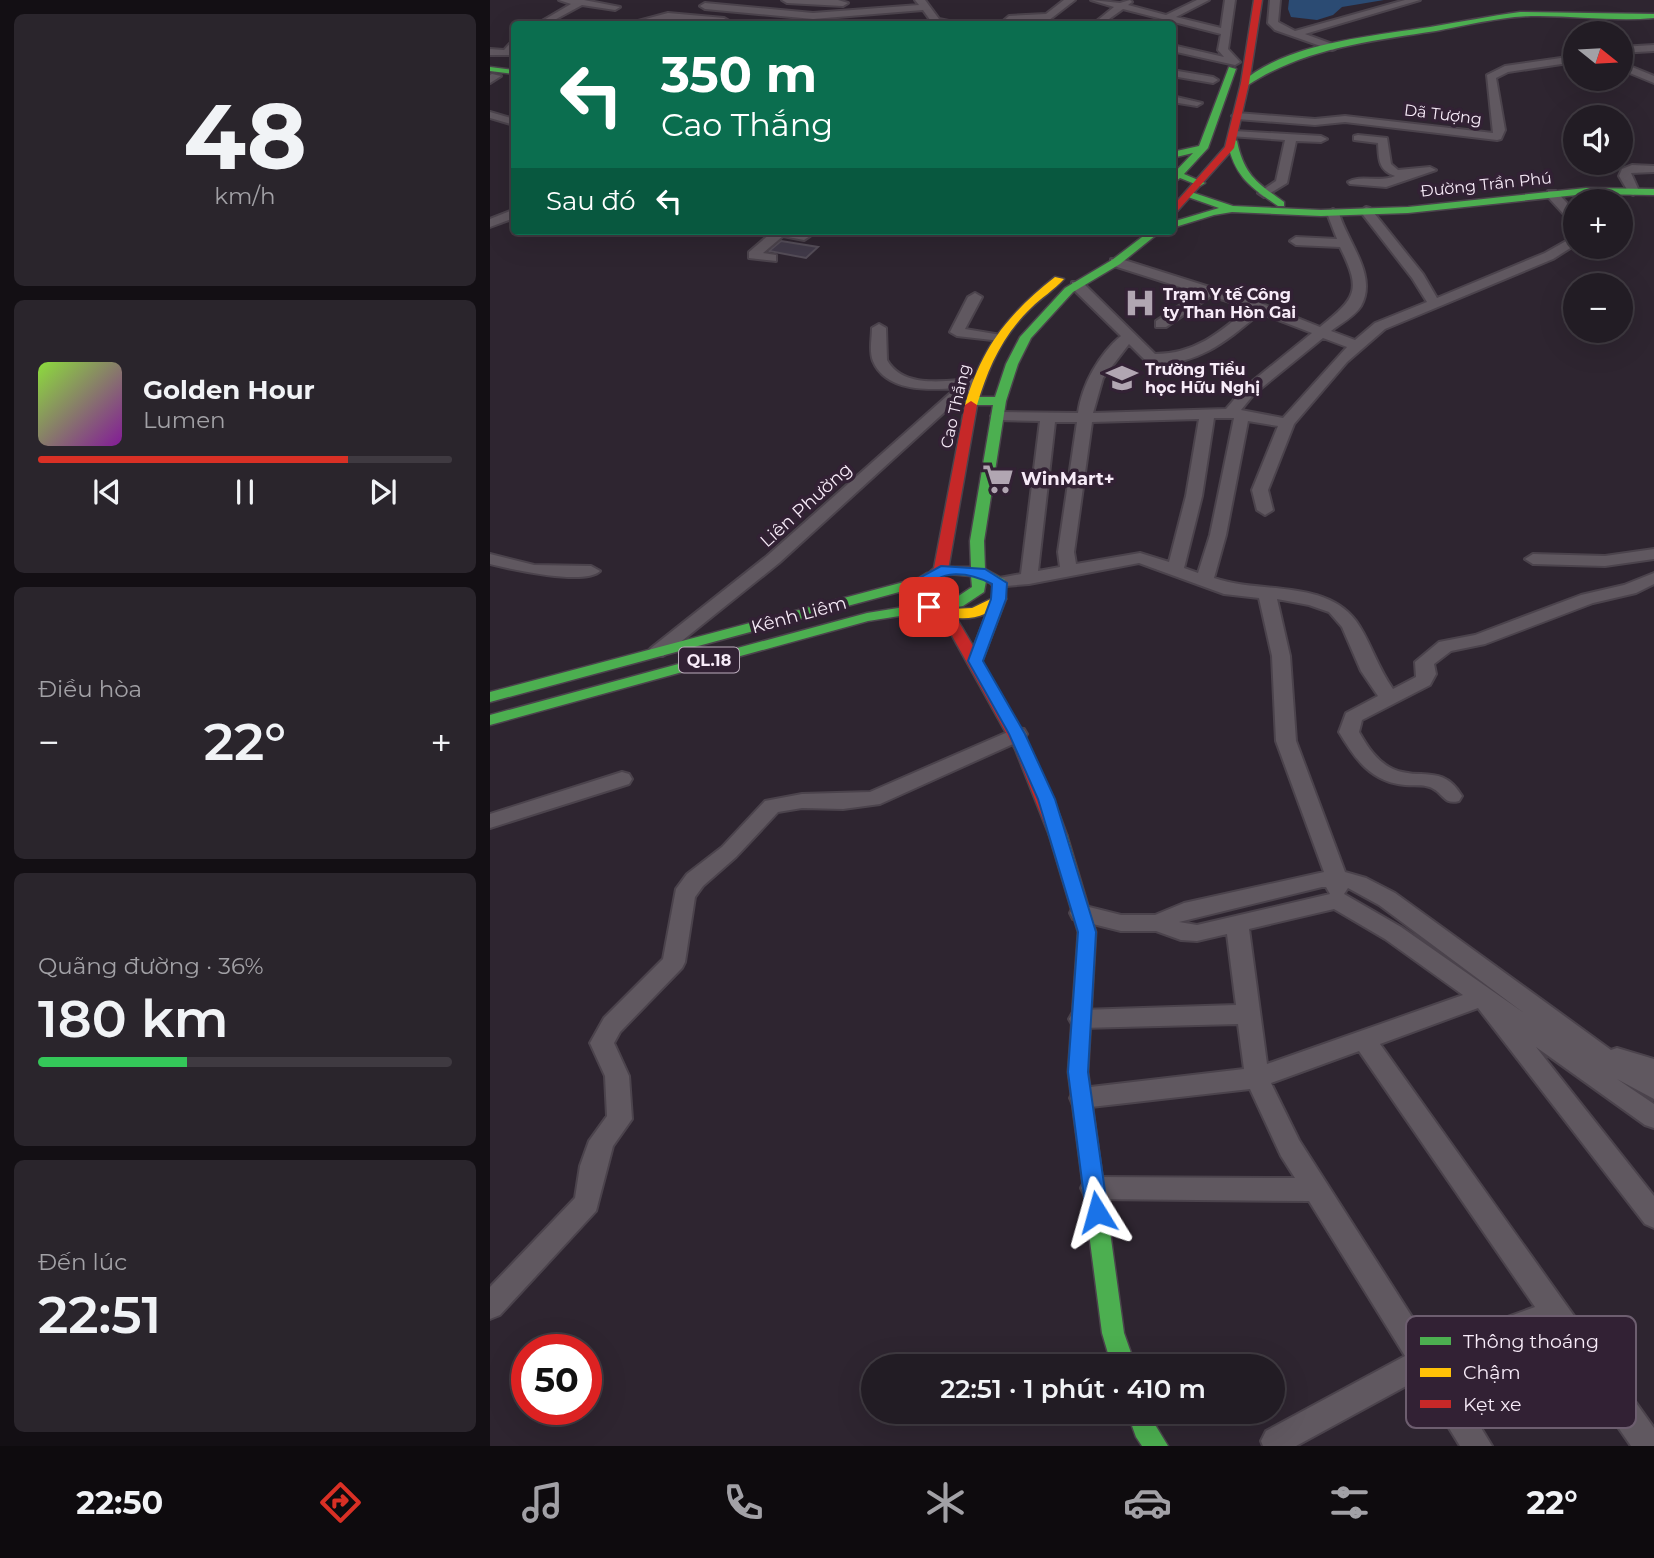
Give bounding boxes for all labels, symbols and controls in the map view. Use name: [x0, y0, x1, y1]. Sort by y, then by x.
north arrow: [1563, 21, 1633, 91]
map controls: [1563, 21, 1633, 343]
text: 350 m: [661, 45, 817, 104]
icon: left: [546, 49, 637, 140]
text: 48: [183, 81, 307, 192]
street label: Dã Tượng: [1403, 100, 1483, 129]
text: Cao Thắng: [661, 105, 833, 144]
button: sound: [1563, 105, 1633, 175]
street label: Đường Trần Phú: [1419, 168, 1553, 201]
text: km/h: [214, 182, 276, 210]
icon: left: [650, 182, 688, 220]
text: Sau đó: [546, 185, 636, 217]
button: +: [1563, 189, 1633, 259]
button: −: [1563, 273, 1633, 343]
place label: Trạm Y tế Công ty Than Hòn Gai: [1163, 285, 1296, 322]
hospital icon: Trạm Y tế Công ty Than Hòn Gai: [1123, 286, 1157, 320]
place label: Trường Tiểu học Hữu Nghị: [1145, 360, 1260, 397]
school or university icon: Trường Tiểu học Hữu Nghị: [1105, 361, 1139, 395]
street label: Cao Thắng: [937, 362, 974, 450]
text: Golden Hour: [143, 374, 315, 406]
text: Lumen: [143, 406, 226, 434]
street label: Liên Phường: [756, 458, 856, 552]
supermarket icon: WinMart+: [981, 462, 1015, 496]
place label: WinMart+: [1021, 468, 1114, 490]
icon: previous: [88, 473, 126, 511]
icon: pause: [226, 473, 264, 511]
icon: next: [364, 473, 402, 511]
pin: [899, 577, 959, 637]
icon: arrive: [910, 588, 948, 626]
street label: Kênh Liêm: [749, 592, 849, 638]
road number: QL.18: [679, 648, 739, 673]
text: Điều hòa: [38, 675, 142, 703]
text: 22°: [204, 710, 286, 773]
text: −: [38, 719, 60, 766]
text: +: [430, 719, 452, 766]
text: Quãng đường · 36%: [38, 952, 264, 980]
text: 180 km: [38, 987, 229, 1050]
position arrow: [1060, 1175, 1134, 1249]
text: Đến lúc: [38, 1248, 127, 1276]
text: 22:51: [38, 1283, 161, 1346]
legend: [1406, 1316, 1636, 1428]
text: Thông thoáng: [1463, 1330, 1599, 1353]
speed limit sign: 50: [511, 1334, 602, 1425]
text: Chậm: [1463, 1361, 1521, 1384]
text: 22:51 · 1 phút · 410 m: [940, 1373, 1206, 1405]
text: Kẹt xe: [1463, 1393, 1522, 1416]
icon: directions: [316, 1478, 365, 1527]
icon: music: [518, 1478, 567, 1527]
icon: phone: [719, 1478, 768, 1527]
icon: climate: [921, 1478, 970, 1527]
icon: car: [1123, 1478, 1172, 1527]
icon: filters: [1325, 1478, 1374, 1527]
text: 22:50: [76, 1483, 163, 1522]
text: 22°: [1526, 1483, 1578, 1522]

